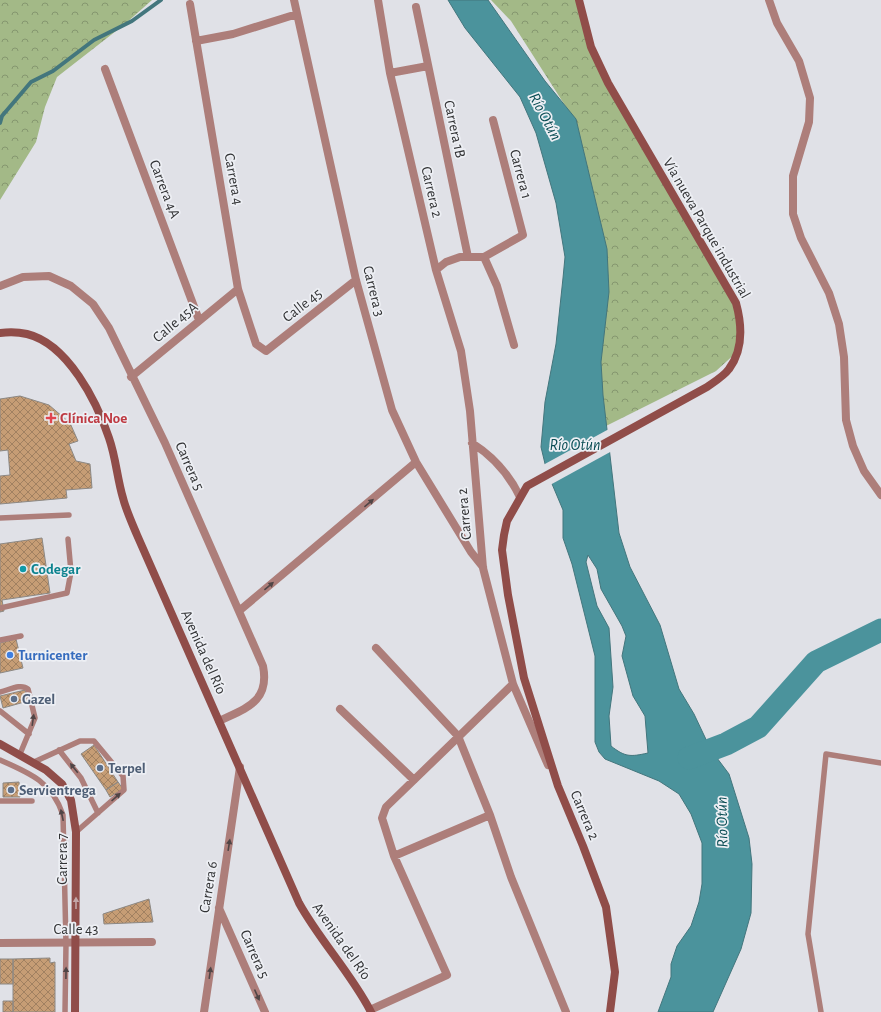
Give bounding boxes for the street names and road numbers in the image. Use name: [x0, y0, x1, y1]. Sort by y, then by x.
street label: Carrera 1B: [441, 99, 468, 159]
street label: Carrera 1: [507, 148, 534, 200]
street label: Carrera 4: [222, 152, 245, 206]
street label: Vía nueva Parque industrial: [660, 156, 753, 301]
street label: Carrera 4A: [147, 158, 183, 221]
street label: Carrera 2: [418, 165, 445, 219]
street label: Carrera 3: [360, 264, 387, 318]
street label: Calle 45: [280, 286, 325, 325]
street label: Calle 45A: [150, 299, 201, 345]
street label: Carrera 5: [172, 440, 207, 493]
street label: Carrera 2: [455, 487, 474, 541]
street label: Avenida del Río: [178, 608, 229, 696]
street label: Carrera 2: [567, 788, 602, 842]
street label: Carrera 7: [55, 833, 70, 885]
street label: Carrera 6: [197, 860, 220, 914]
street label: Avenida del Río: [310, 900, 374, 983]
street label: Calle 43: [54, 922, 98, 937]
street label: Carrera 5: [237, 928, 272, 981]

